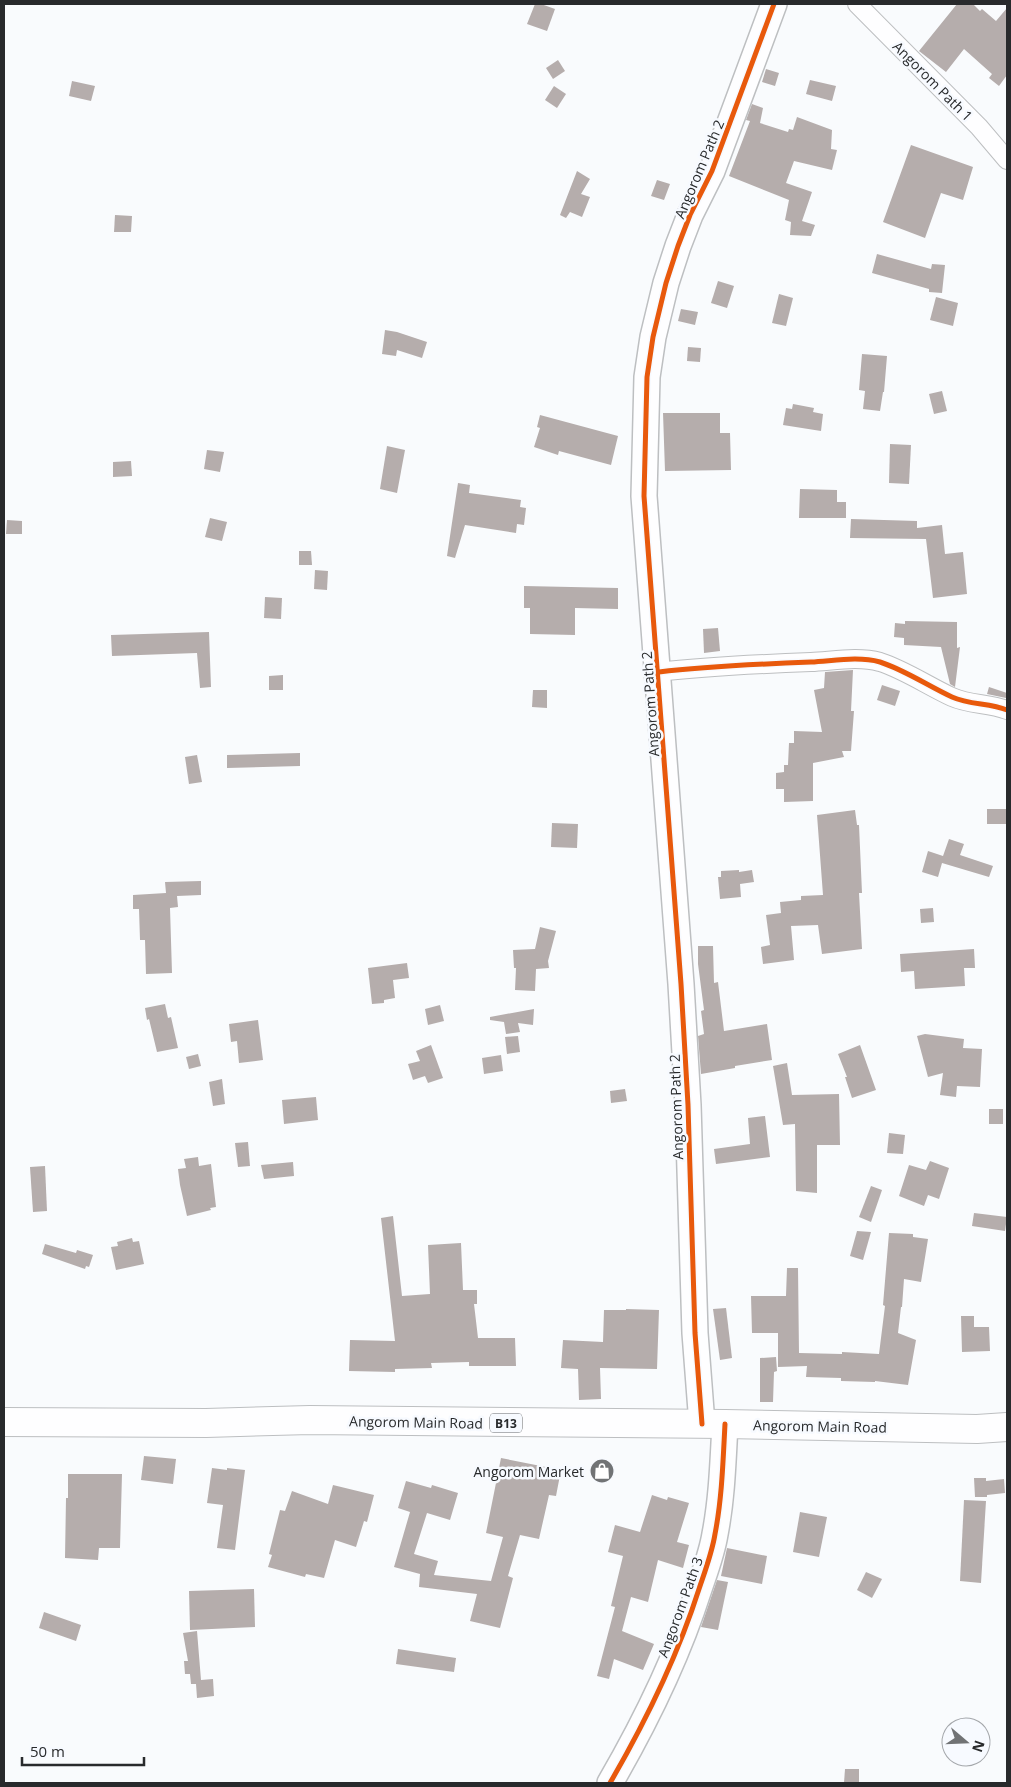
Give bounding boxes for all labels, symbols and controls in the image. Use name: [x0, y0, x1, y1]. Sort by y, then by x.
street label: Angorom Path 1: [889, 37, 977, 125]
street label: Angorom Path 2: [670, 117, 728, 221]
street label: Angorom Path 2: [637, 651, 663, 757]
street label: Angorom Path 2: [665, 1054, 687, 1160]
street label: Angorom Main Road: [349, 1411, 483, 1433]
road number: B13: [490, 1414, 522, 1432]
street label: Angorom Main Road: [753, 1415, 887, 1437]
shop icon: Angorom Market: [589, 1458, 615, 1484]
place label: Angorom Market: [473, 1462, 584, 1481]
street label: Angorom Path 3: [653, 1554, 707, 1660]
north arrow: [941, 1717, 991, 1767]
scale bar: [22, 1734, 145, 1766]
text: N: [968, 1738, 990, 1755]
text: 50 m: [30, 1741, 65, 1761]

